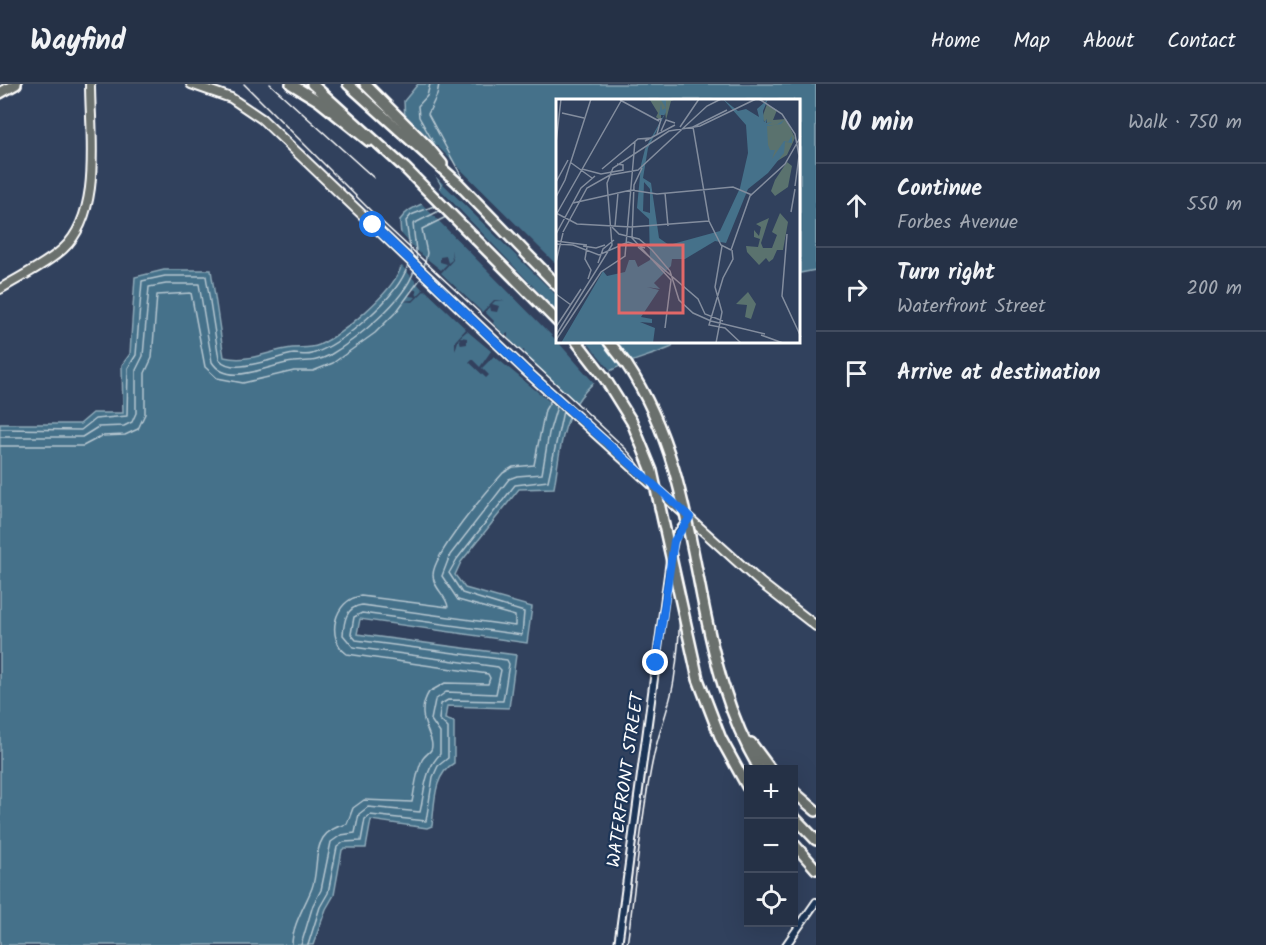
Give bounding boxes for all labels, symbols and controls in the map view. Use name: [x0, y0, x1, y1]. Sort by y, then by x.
text: Wayfind: [30, 19, 126, 64]
text: Home: [931, 25, 980, 58]
text: Map: [1013, 25, 1050, 58]
text: About: [1083, 25, 1134, 58]
text: Contact: [1167, 25, 1236, 58]
inset map: [556, 99, 801, 344]
text: 10 min: [840, 102, 914, 144]
text: Walk · 750 m: [1128, 107, 1242, 139]
text: Continue: [897, 172, 982, 207]
icon: ahead: [840, 189, 873, 222]
text: 550 m: [1187, 189, 1242, 221]
text: Forbes Avenue: [897, 207, 1018, 239]
route start: [359, 211, 385, 237]
text: Turn right: [897, 256, 995, 291]
icon: right: [840, 273, 873, 306]
text: 200 m: [1186, 273, 1242, 305]
text: Waterfront Street: [897, 291, 1046, 323]
text: Arrive at destination: [897, 356, 1100, 391]
icon: arrive: [840, 357, 873, 390]
route end: [642, 649, 668, 675]
street label: WATERFRONT STREET: [600, 690, 653, 869]
map controls: [744, 765, 798, 927]
button: +: [744, 765, 798, 819]
button: −: [744, 819, 798, 873]
button: locate: [744, 873, 798, 927]

